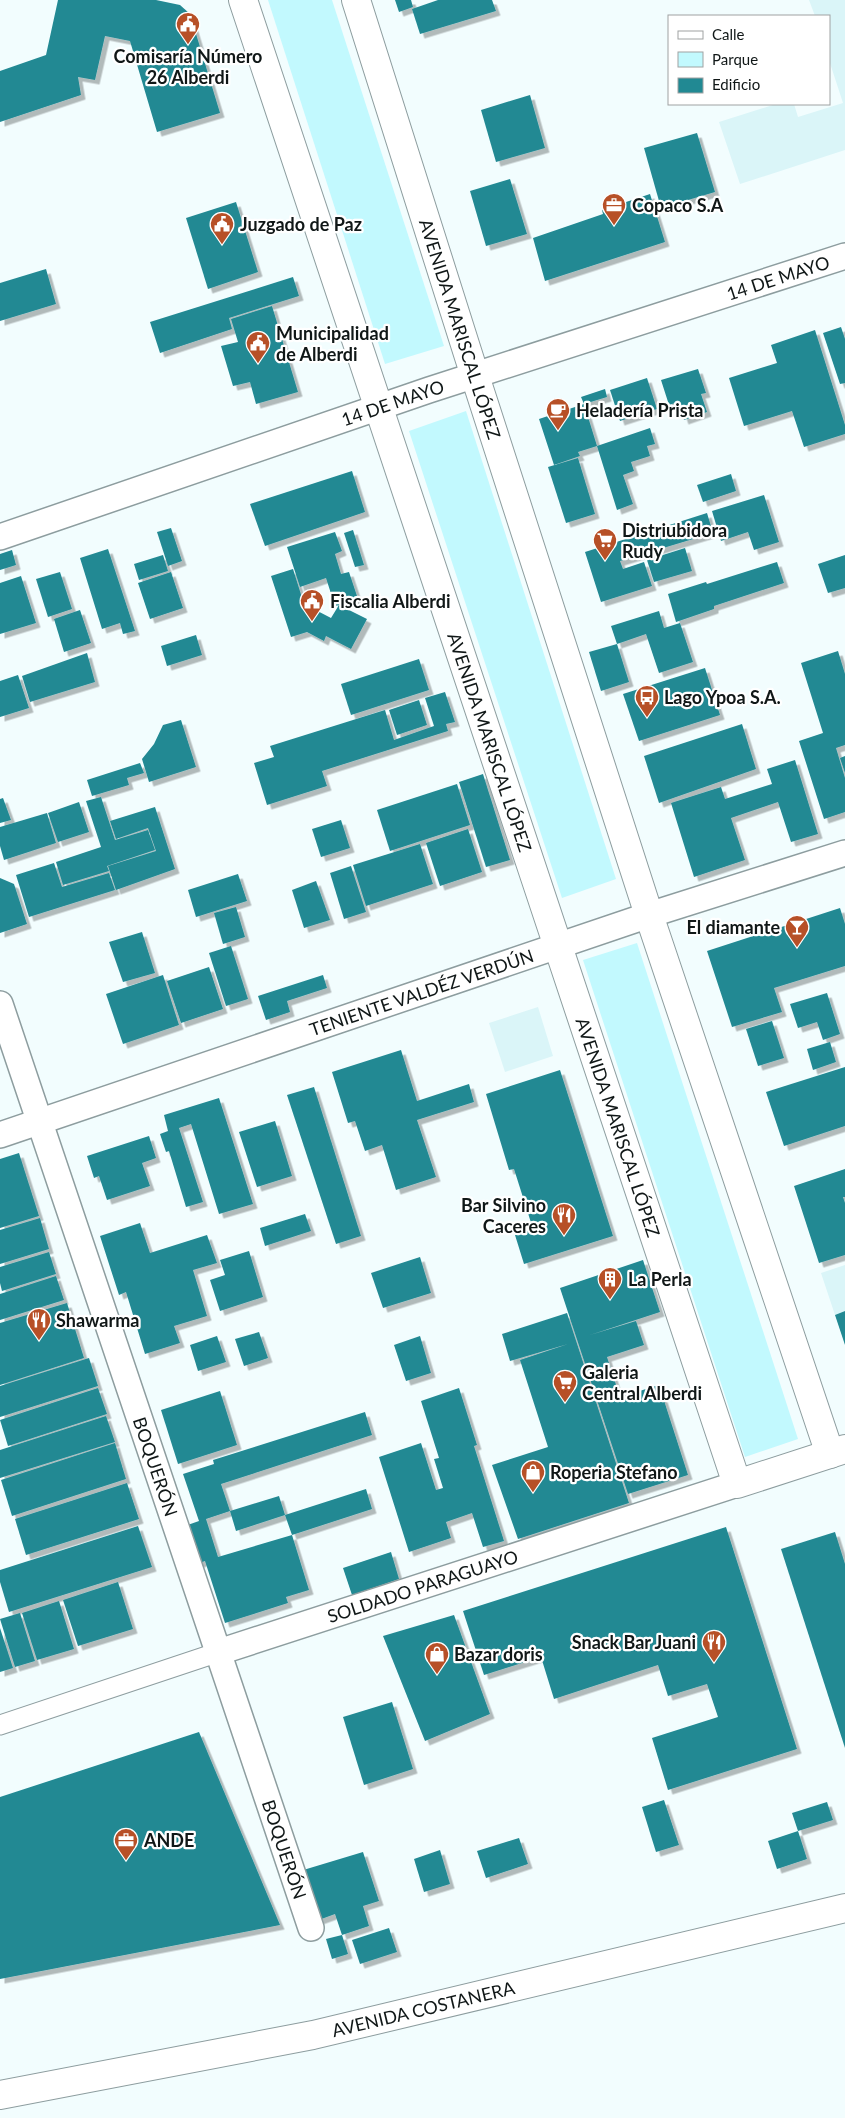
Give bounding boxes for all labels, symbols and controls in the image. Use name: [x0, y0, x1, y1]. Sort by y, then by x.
public building icon: Comisaría Número 26 Alberdi: [175, 11, 201, 45]
legend: [668, 15, 830, 105]
text: Calle: [712, 25, 745, 43]
place label: Comisaría Número 26 Alberdi: [114, 45, 262, 88]
text: Parque: [712, 50, 758, 68]
text: Edificio: [712, 75, 760, 93]
office icon: Copaco S.A: [601, 192, 627, 226]
place label: Copaco S.A: [632, 194, 724, 216]
public building icon: Juzgado de Paz: [209, 211, 235, 245]
place label: Juzgado de Paz: [240, 213, 362, 235]
street label: AVENIDA MARISCAL LÓPEZ: [415, 216, 506, 442]
street label: 14 DE MAYO: [724, 251, 832, 304]
place label: Municipalidad de Alberdi: [276, 322, 389, 365]
public building icon: Municipalidad de Alberdi: [245, 330, 271, 364]
street label: 14 DE MAYO: [338, 375, 447, 430]
cafe icon: Heladería Prista: [545, 397, 571, 431]
place label: Heladería Prista: [576, 399, 703, 421]
place label: Distriubidora Rudy: [622, 519, 727, 562]
supermarket icon: Distriubidora Rudy: [592, 527, 618, 561]
public building icon: Fiscalia Alberdi: [299, 588, 325, 622]
place label: Fiscalia Alberdi: [330, 590, 450, 612]
street label: AVENIDA MARISCAL LÓPEZ: [443, 629, 537, 855]
bus stop icon: Lago Ypoa S.A.: [634, 684, 660, 718]
place label: Lago Ypoa S.A.: [664, 686, 781, 708]
bar icon: El diamante: [784, 914, 810, 948]
place label: El diamante: [686, 916, 780, 938]
street label: TENIENTE VALDÉZ VERDÚN: [307, 944, 536, 1040]
street label: AVENIDA MARISCAL LÓPEZ: [571, 1015, 665, 1240]
place label: Bar Silvino Caceres: [461, 1194, 546, 1237]
restaurant icon: Bar Silvino Caceres: [551, 1202, 577, 1236]
building icon: La Perla: [597, 1266, 623, 1300]
place label: La Perla: [628, 1268, 692, 1290]
restaurant icon: Shawarma: [26, 1307, 52, 1341]
place label: Shawarma: [56, 1309, 139, 1331]
place label: Galeria Central Alberdi: [582, 1361, 702, 1404]
supermarket icon: Galeria Central Alberdi: [552, 1369, 578, 1403]
street label: BOQUERÓN: [129, 1414, 183, 1519]
shop icon: Roperia Stefano: [520, 1459, 546, 1493]
place label: Roperia Stefano: [550, 1461, 678, 1483]
street label: SOLDADO PARAGUAYO: [325, 1545, 521, 1627]
restaurant icon: Snack Bar Juani: [701, 1629, 727, 1663]
place label: Snack Bar Juani: [572, 1631, 696, 1653]
shop icon: Bazar doris: [424, 1641, 450, 1675]
place label: Bazar doris: [454, 1643, 543, 1665]
street label: BOQUERÓN: [258, 1797, 311, 1902]
office icon: ANDE: [113, 1827, 139, 1861]
place label: ANDE: [143, 1829, 194, 1851]
street label: AVENIDA COSTANERA: [330, 1976, 518, 2041]

